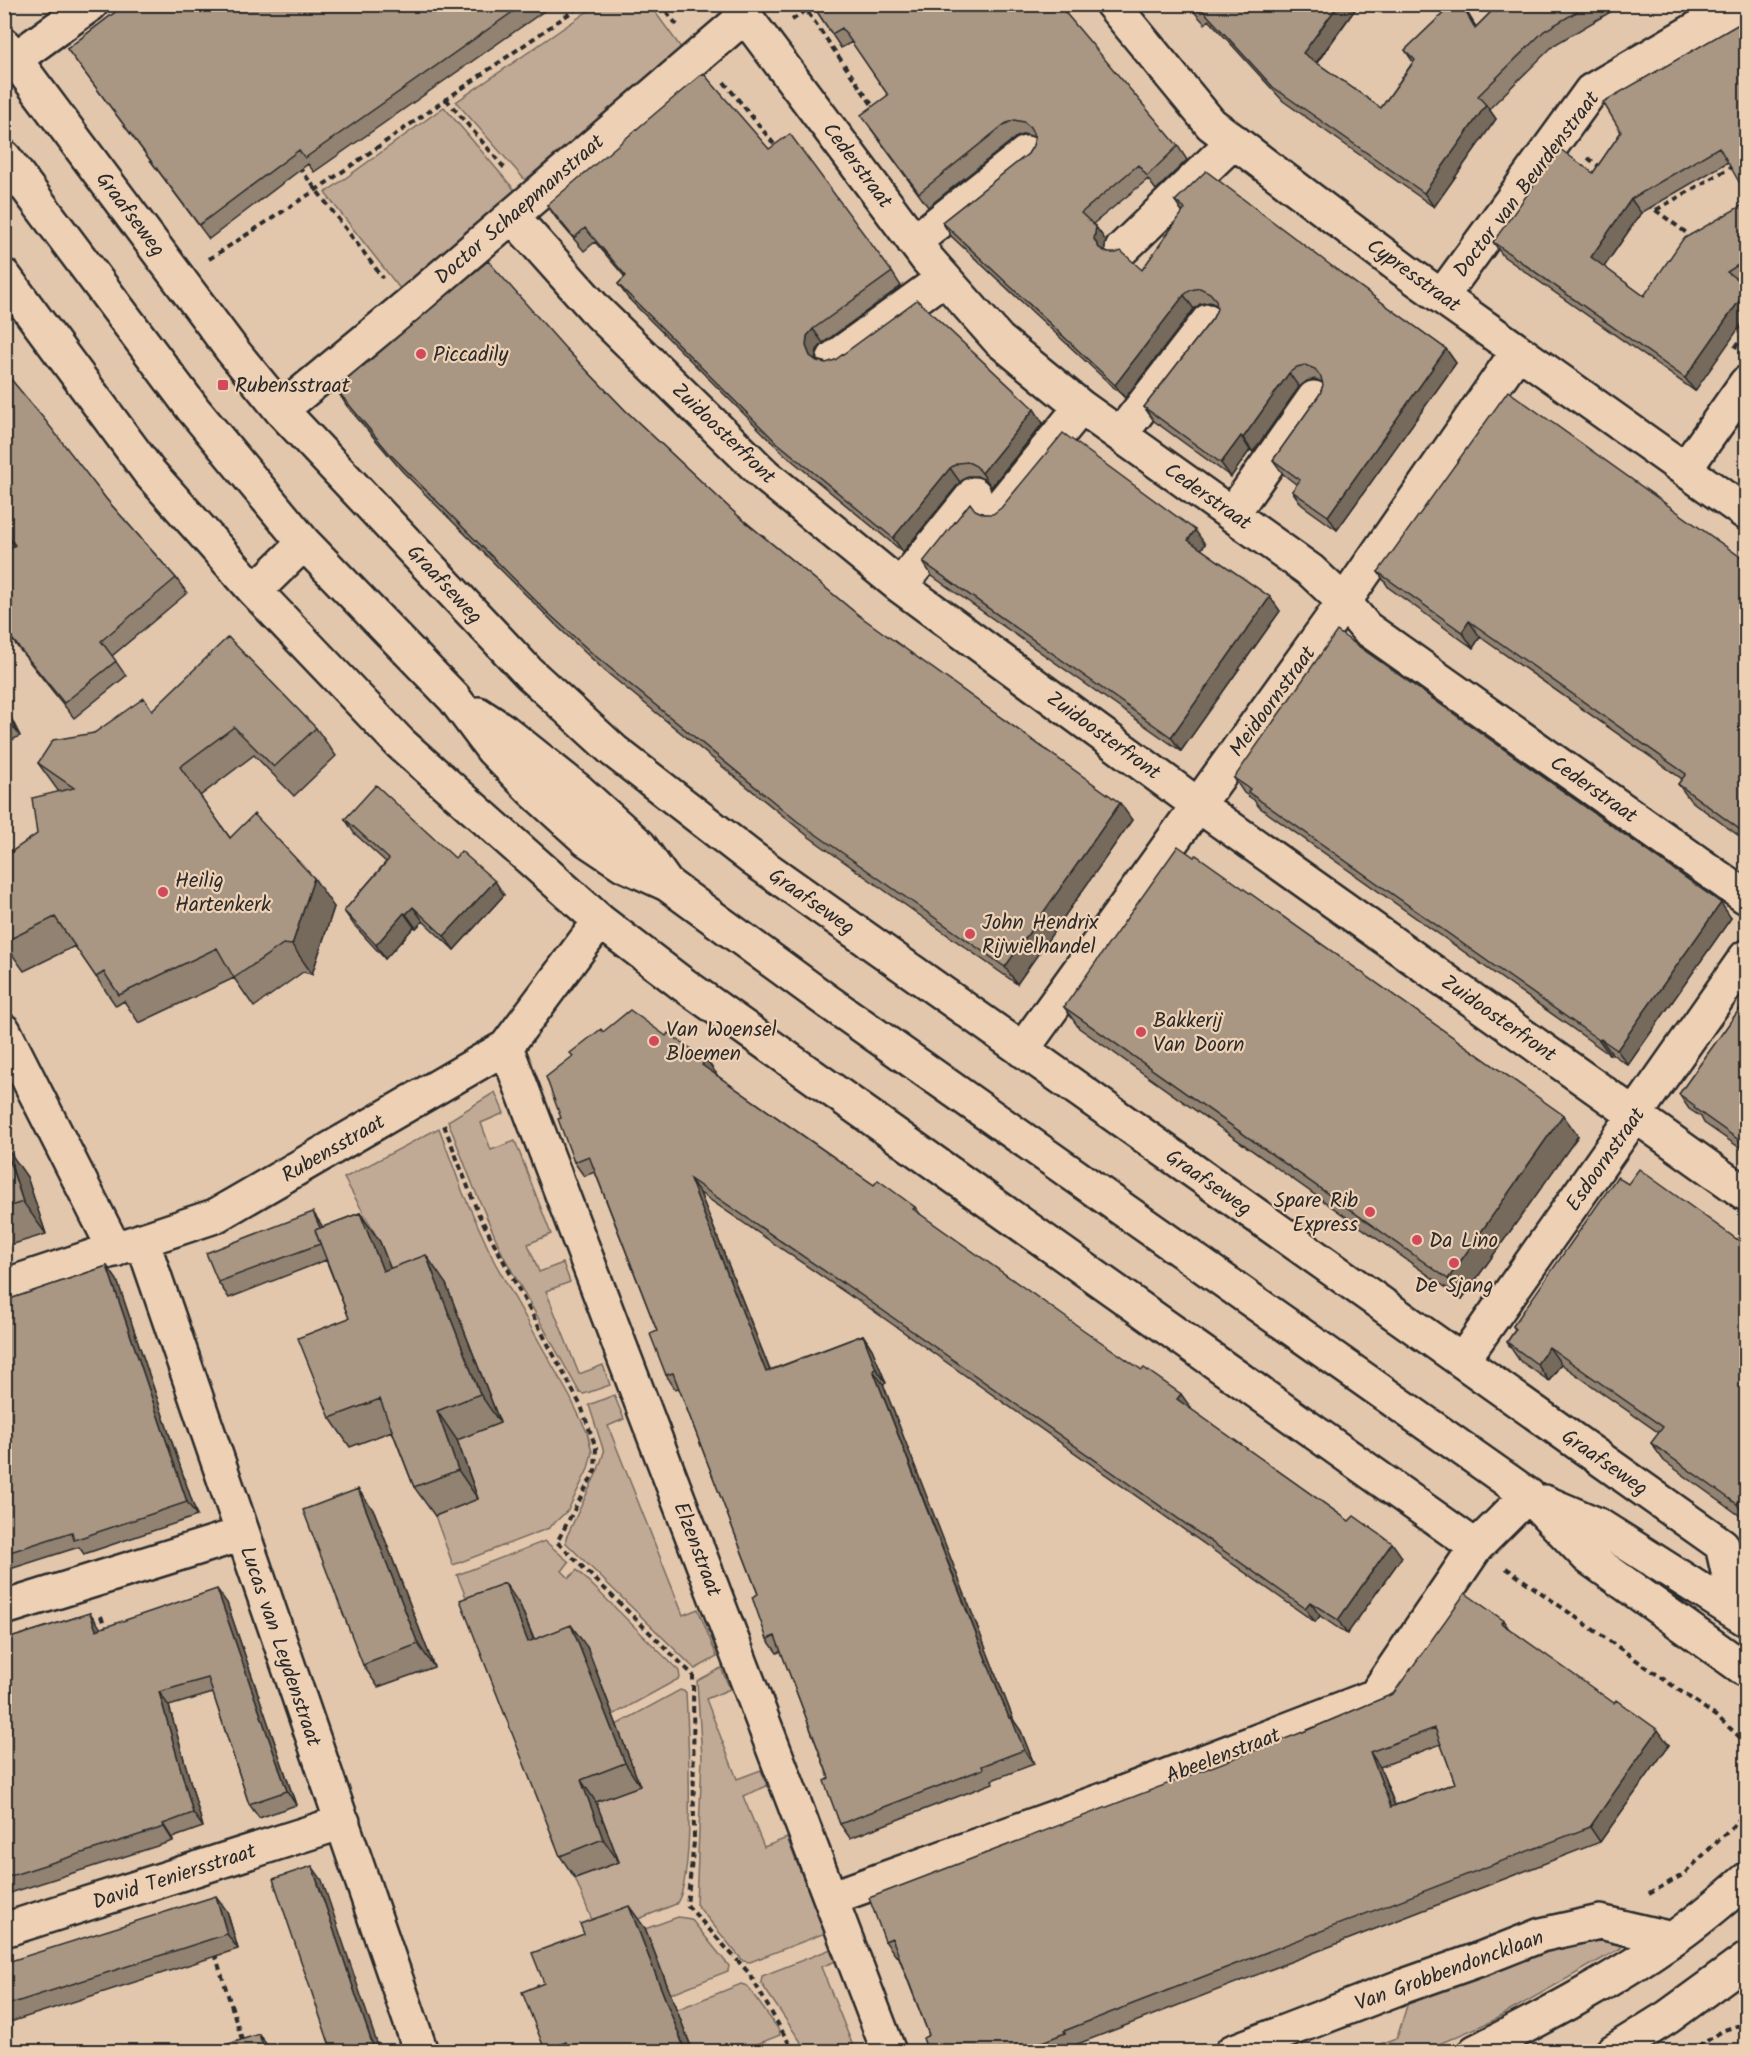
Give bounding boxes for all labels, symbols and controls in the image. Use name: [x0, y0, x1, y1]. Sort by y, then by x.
street label: Doctor van Beurdenstraat: [1446, 84, 1609, 285]
street label: Cederstraat: [813, 116, 901, 217]
street label: Doctor Schaepmanstraat: [428, 126, 613, 293]
street label: Graafseweg: [87, 165, 173, 265]
street label: Cypresstraat: [1359, 231, 1468, 322]
place label: Piccadily: [433, 339, 509, 372]
marker: Piccadily: [414, 347, 428, 361]
place label: Rubensstraat: [235, 370, 351, 403]
street label: Zuidoosterfront: [663, 375, 784, 493]
marker: Rubensstraat: [216, 378, 230, 392]
street label: Cederstraat: [1156, 455, 1259, 540]
street label: Graafseweg: [398, 537, 490, 633]
street label: Meidoornstraat: [1222, 639, 1325, 764]
street label: Zuidoosterfront: [1039, 683, 1168, 790]
street label: Cederstraat: [1542, 748, 1645, 833]
street label: Graafseweg: [761, 860, 861, 944]
place label: Heilig Hartenkerk: [175, 865, 271, 922]
marker: Heilig Hartenkerk: [156, 885, 170, 899]
place label: John Hendrix Rijwielhandel: [982, 907, 1099, 964]
marker: John Hendrix Rijwielhandel: [963, 927, 977, 941]
street label: Zuidoosterfront: [1433, 967, 1564, 1072]
place label: Bakkerij Van Doorn: [1153, 1005, 1244, 1062]
place label: Van Woensel Bloemen: [666, 1014, 777, 1071]
marker: Bakkerij Van Doorn: [1134, 1025, 1148, 1039]
marker: Van Woensel Bloemen: [647, 1034, 661, 1048]
street label: Esdoornstraat: [1558, 1100, 1655, 1219]
street label: Rubensstraat: [276, 1106, 392, 1192]
street label: Graafseweg: [1158, 1141, 1258, 1225]
place label: Spare Rib Express: [1274, 1185, 1358, 1242]
marker: Spare Rib Express: [1363, 1205, 1377, 1219]
place label: Da Lino: [1429, 1225, 1498, 1258]
marker: Da Lino: [1410, 1233, 1424, 1247]
marker: De Sjang: [1447, 1256, 1461, 1270]
place label: De Sjang: [1415, 1270, 1493, 1303]
street label: Graafseweg: [1554, 1421, 1654, 1505]
street label: Elzenstraat: [663, 1497, 730, 1603]
street label: Lucas van Leydenstraat: [230, 1542, 330, 1752]
street label: Abeelenstraat: [1161, 1719, 1286, 1793]
street label: David Teniersstraat: [88, 1835, 261, 1919]
street label: Van Grobbendoncklaan: [1350, 1922, 1549, 2021]

